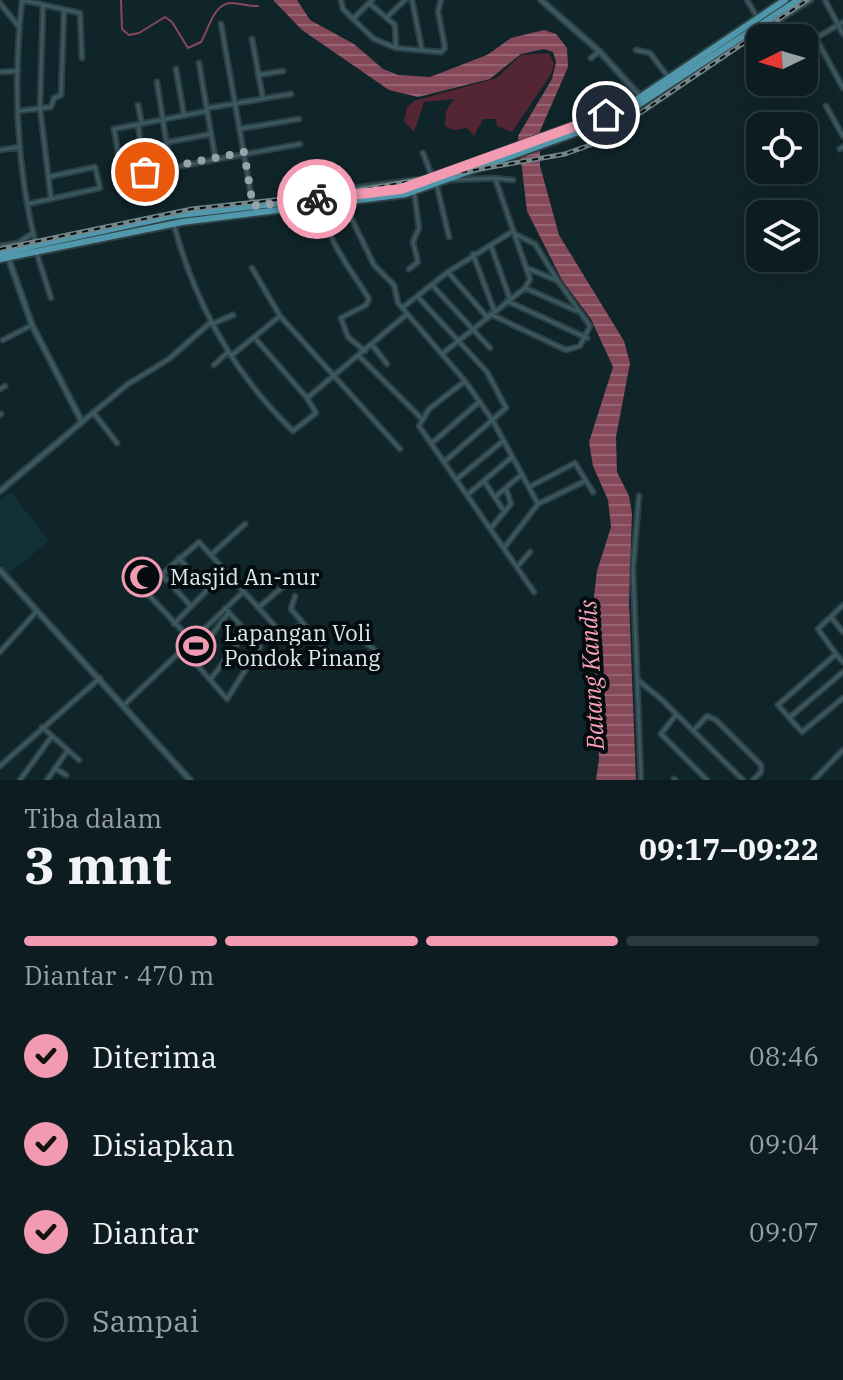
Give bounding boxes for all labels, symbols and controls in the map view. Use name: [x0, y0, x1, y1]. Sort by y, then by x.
north arrow: [746, 24, 818, 96]
map controls: [746, 24, 818, 272]
pin: [572, 81, 640, 149]
icon: home: [584, 93, 628, 137]
button: locate: [746, 112, 818, 184]
pin: [111, 138, 179, 206]
icon: bag: [123, 150, 167, 194]
courier: [277, 159, 357, 239]
icon: bike: [295, 177, 339, 221]
button: layers: [746, 200, 818, 272]
mosque icon: Masjid An-nur: [121, 556, 163, 598]
place label: Masjid An-nur: [170, 562, 319, 591]
water label: Batang Kandis: [571, 599, 611, 752]
place label: Lapangan Voli Pondok Pinang: [224, 618, 380, 672]
sports icon: Lapangan Voli Pondok Pinang: [175, 625, 217, 667]
text: Tiba dalam: [24, 801, 162, 835]
text: 09:17–09:22: [639, 829, 819, 868]
text: 3 mnt: [24, 831, 172, 898]
text: Diantar · 470 m: [24, 958, 214, 992]
icon: check: [24, 1034, 68, 1078]
text: Diterima: [92, 1037, 217, 1076]
text: 08:46: [749, 1039, 819, 1073]
icon: check: [24, 1122, 68, 1166]
text: Disiapkan: [92, 1125, 235, 1164]
text: 09:04: [749, 1127, 819, 1161]
icon: check: [24, 1210, 68, 1254]
text: Diantar: [92, 1213, 198, 1252]
text: 09:07: [749, 1215, 819, 1249]
text: Sampai: [92, 1301, 199, 1340]

